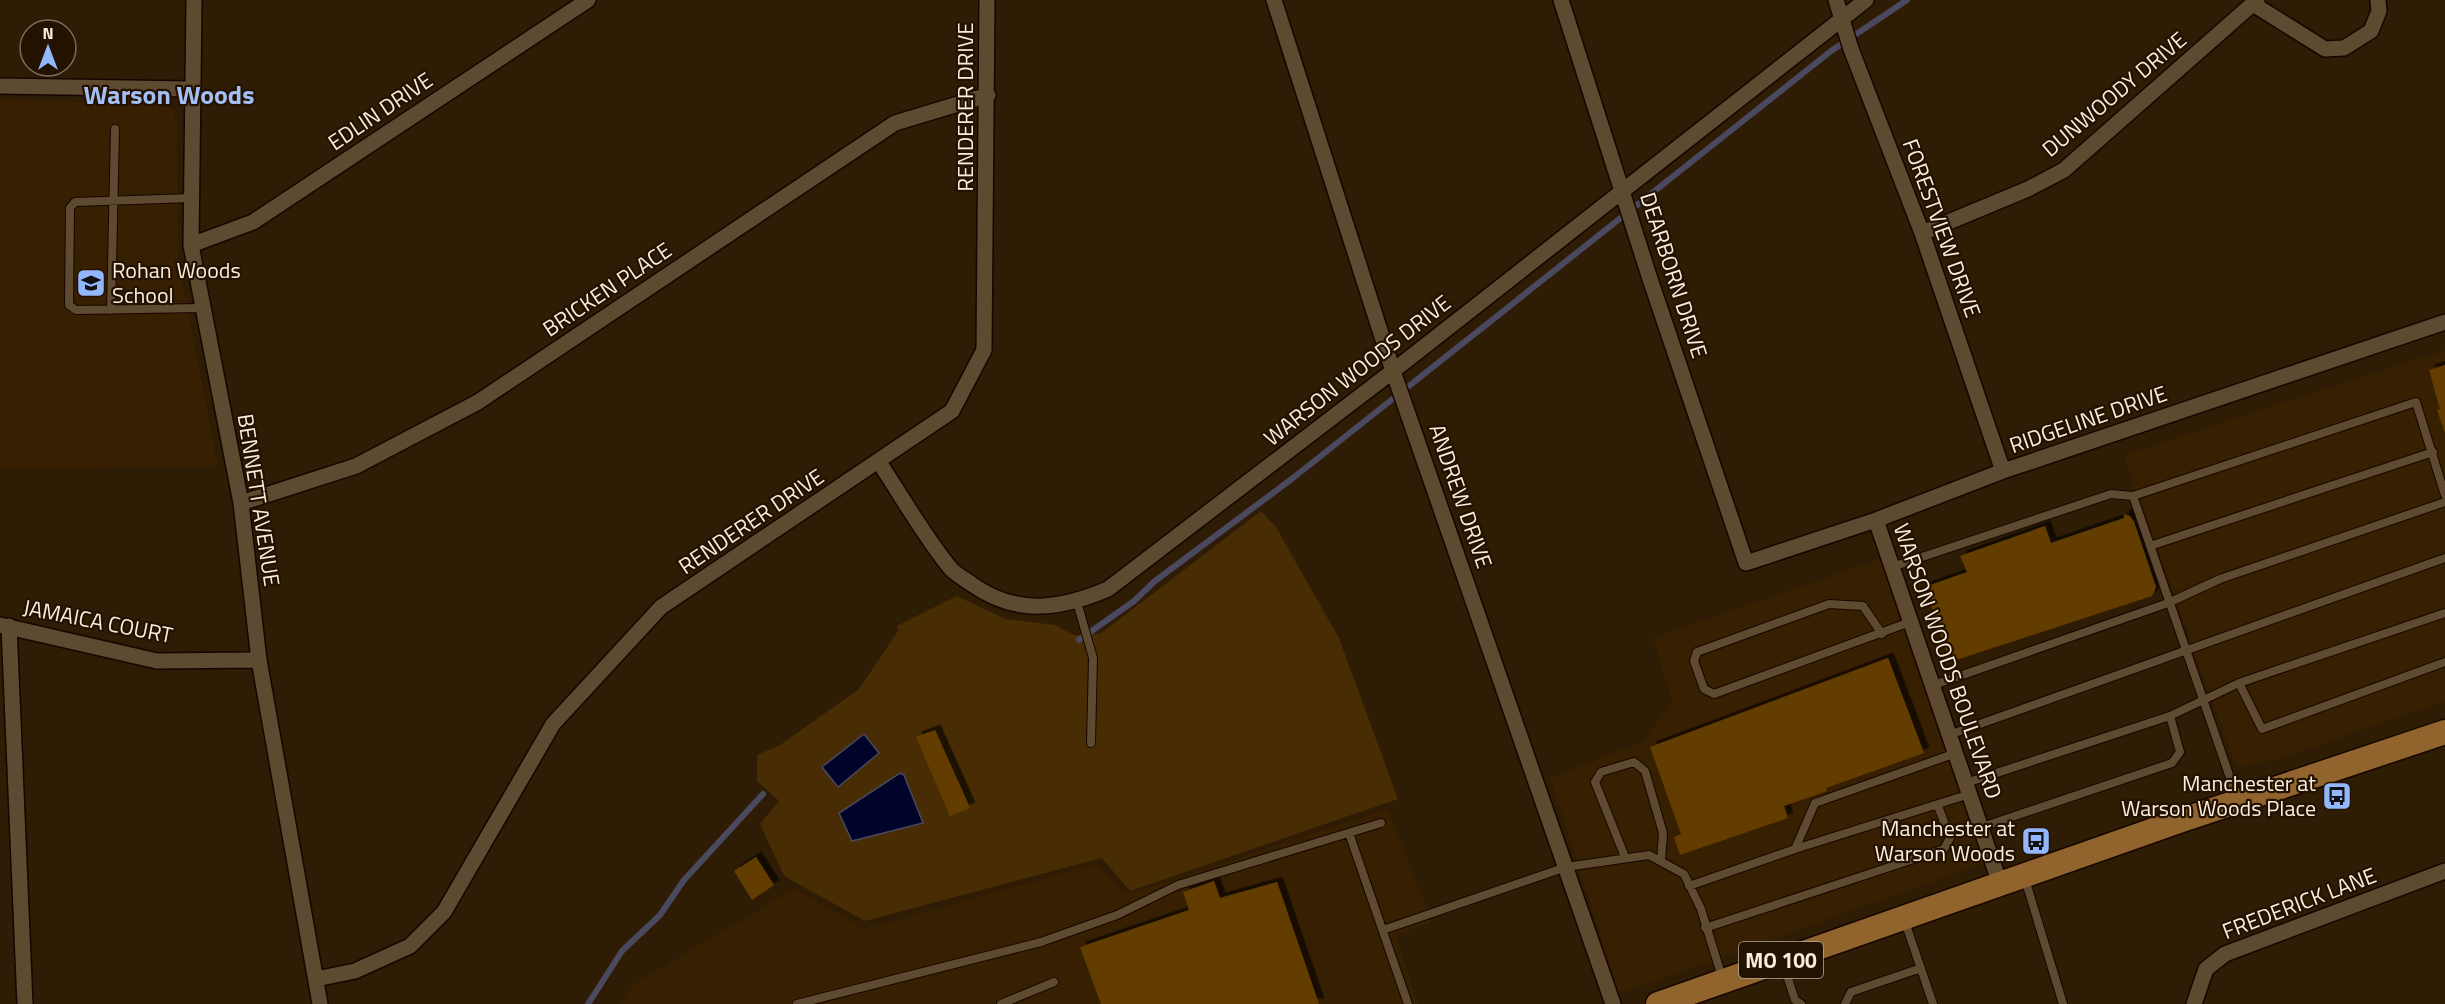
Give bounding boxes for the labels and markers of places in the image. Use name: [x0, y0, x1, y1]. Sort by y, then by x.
place label: Rohan Woods School: [112, 253, 241, 312]
school or university icon: Rohan Woods School: [75, 267, 107, 299]
place label: Manchester at Warson Woods Place: [2121, 766, 2316, 825]
bus stop icon: Manchester at Warson Woods Place: [2321, 780, 2353, 812]
place label: Manchester at Warson Woods: [1875, 811, 2015, 870]
bus stop icon: Manchester at Warson Woods: [2020, 825, 2052, 857]

